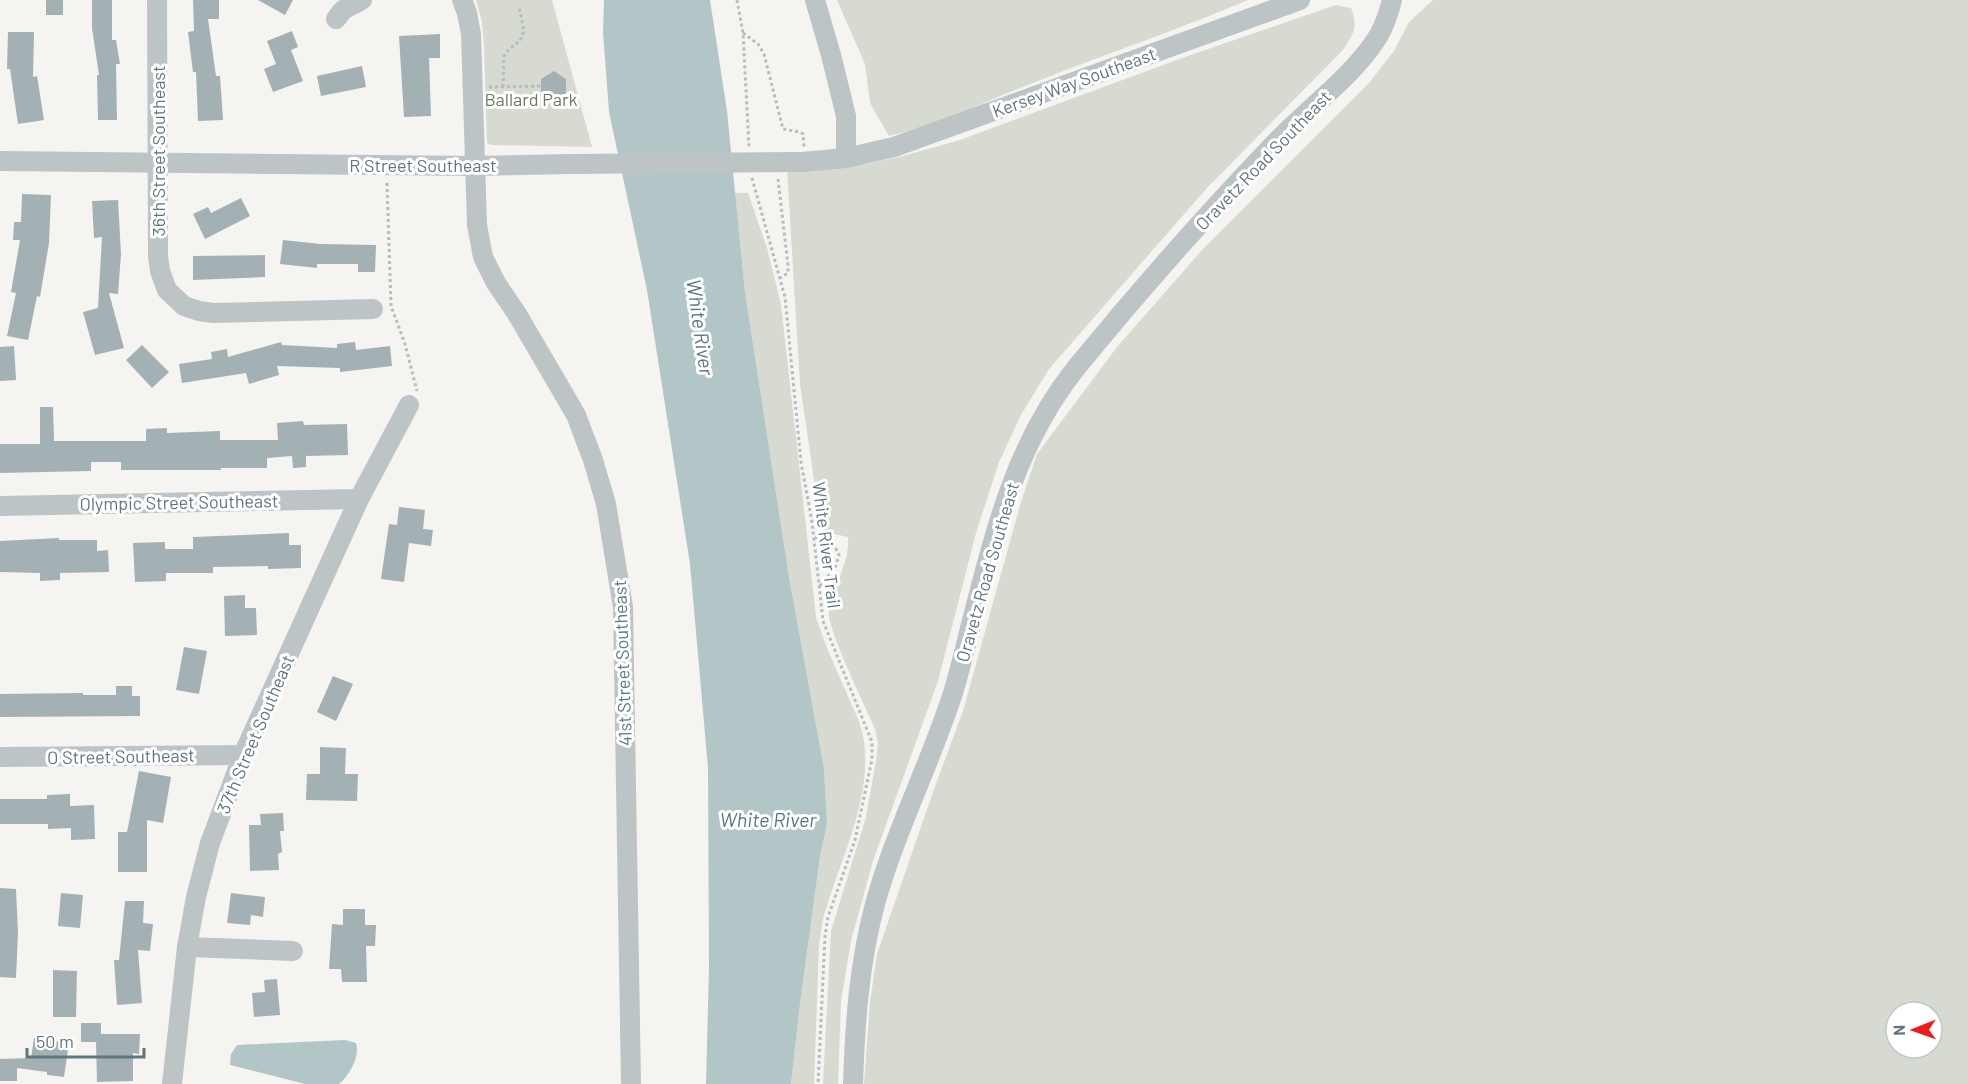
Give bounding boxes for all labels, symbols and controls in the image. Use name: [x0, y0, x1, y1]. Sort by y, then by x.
street label: Kersey Way Southeast: [989, 42, 1159, 122]
street label: 36th Street Southeast: [147, 65, 169, 237]
street label: Oravetz Road Southeast: [1190, 85, 1336, 235]
park label: Ballard Park: [484, 88, 578, 110]
street label: R Street Southeast: [349, 154, 497, 176]
water label: White River: [682, 278, 720, 377]
street label: Oravetz Road Southeast: [951, 480, 1023, 664]
street label: White River Trail: [808, 481, 846, 609]
street label: Olympic Street Southeast: [79, 489, 279, 515]
street label: 41st Street Southeast: [608, 580, 636, 746]
street label: 37th Street Southeast: [212, 651, 298, 817]
street label: O Street Southeast: [47, 744, 195, 768]
water label: White River: [720, 807, 817, 831]
north arrow: [1884, 1000, 1944, 1060]
scale bar: [27, 1021, 144, 1059]
text: N: [1889, 1025, 1908, 1036]
text: 50 m: [36, 1030, 74, 1052]

